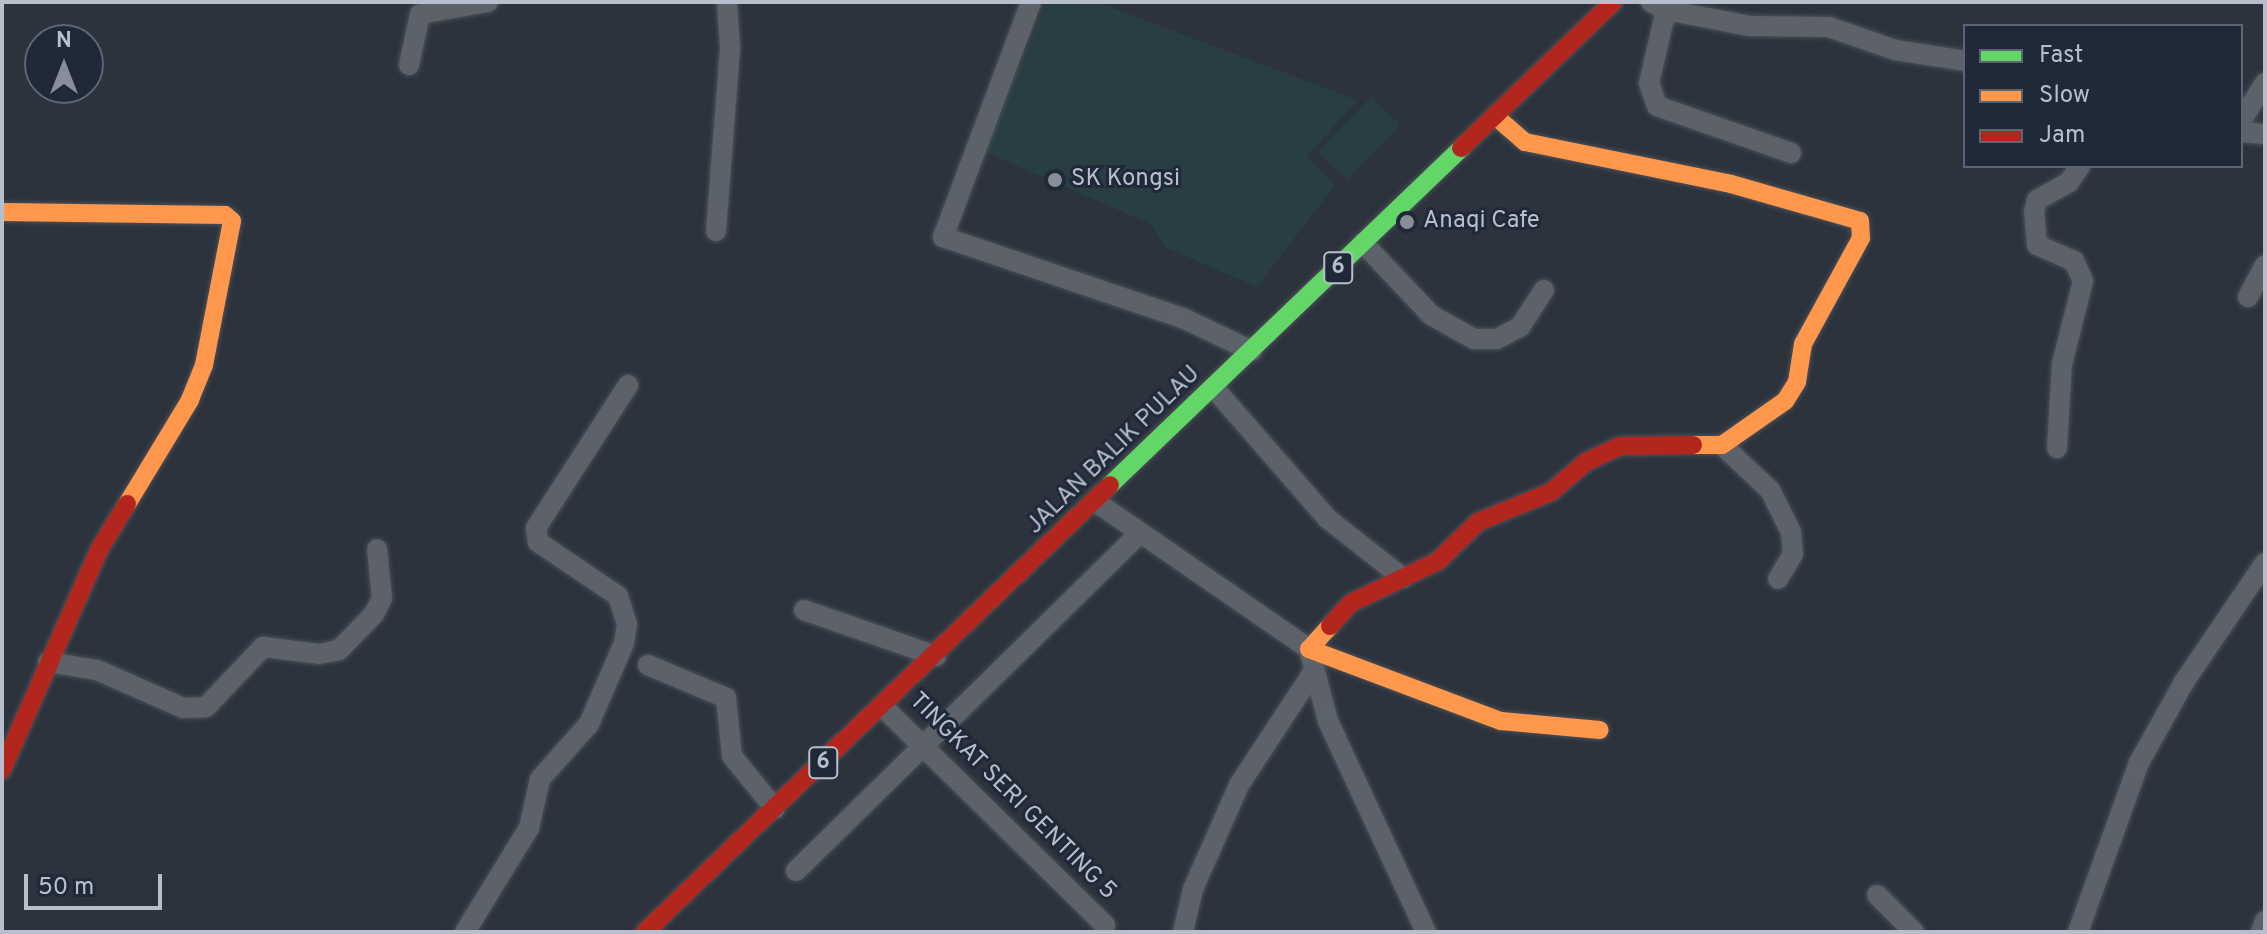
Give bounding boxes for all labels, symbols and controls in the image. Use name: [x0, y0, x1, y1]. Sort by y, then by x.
north arrow: [24, 24, 104, 104]
legend: [1963, 24, 2243, 168]
text: N: [56, 28, 72, 55]
text: Fast: [2039, 41, 2083, 71]
text: Slow: [2039, 81, 2090, 111]
text: Jam: [2039, 121, 2085, 151]
place label: SK Kongsi: [1071, 166, 1180, 194]
marker: SK Kongsi: [1046, 171, 1064, 189]
place label: Anaqi Cafe: [1423, 208, 1540, 236]
marker: Anaqi Cafe: [1398, 213, 1416, 231]
road number: 6: [1322, 250, 1354, 286]
street label: JALAN BALIK PULAU: [1021, 361, 1207, 541]
street label: TINGKAT SERI GENTING 5: [902, 687, 1122, 907]
road number: 6: [807, 745, 839, 781]
scale bar: [28, 858, 166, 908]
text: 50 m: [38, 873, 94, 903]

